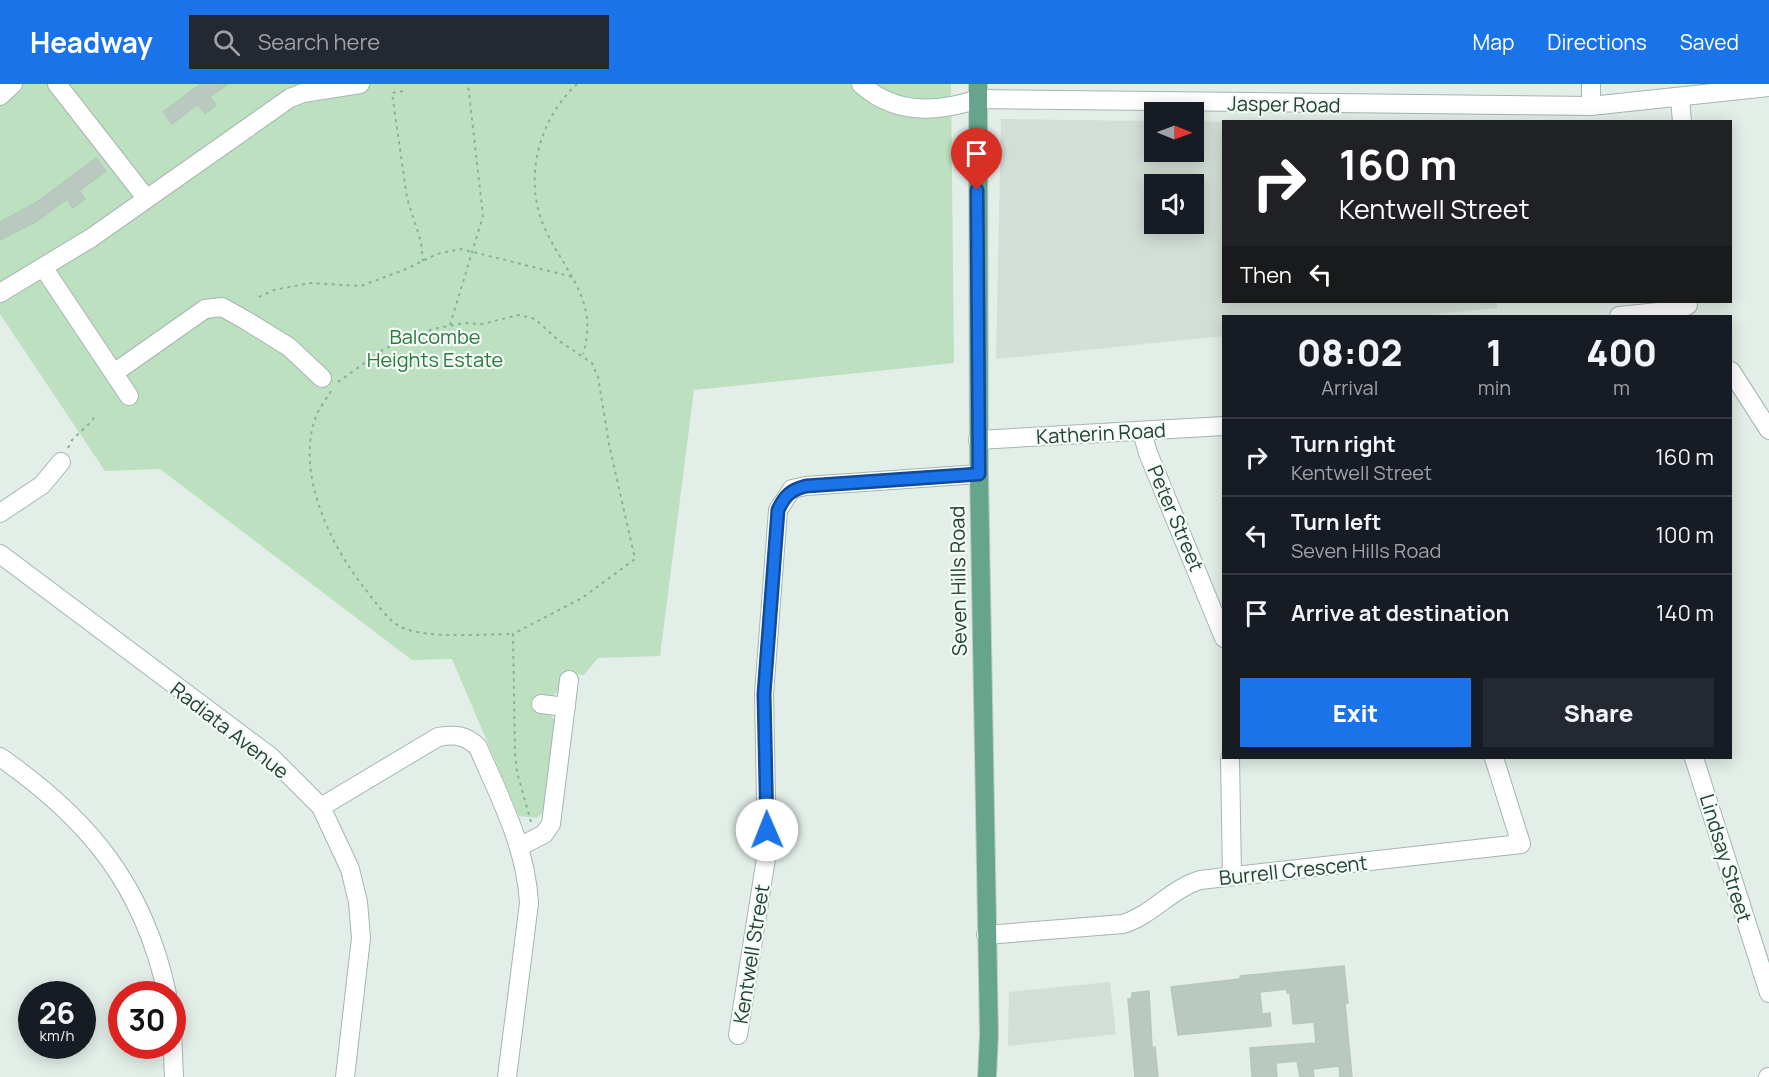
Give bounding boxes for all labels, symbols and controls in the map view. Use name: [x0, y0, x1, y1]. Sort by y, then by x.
search box: [189, 15, 609, 69]
text: Headway: [30, 23, 153, 61]
icon: search: [210, 26, 243, 59]
text: Search here: [258, 27, 380, 57]
text: Map: [1473, 28, 1514, 56]
text: Directions: [1547, 28, 1647, 56]
text: Saved: [1680, 28, 1739, 56]
street label: Jasper Road: [1227, 90, 1341, 118]
north arrow: [1144, 102, 1204, 162]
map controls: [1144, 102, 1204, 234]
pin: [951, 128, 1002, 190]
text: 160 m: [1339, 135, 1457, 193]
icon: arrive: [960, 137, 993, 170]
icon: right: [1240, 144, 1318, 222]
button: sound: [1144, 174, 1204, 234]
text: Kentwell Street: [1339, 190, 1529, 227]
icon: left: [1304, 258, 1337, 291]
text: Then: [1240, 260, 1292, 290]
park label: Balcombe Heights Estate: [367, 323, 503, 373]
text: 08:02: [1297, 328, 1403, 377]
text: 1: [1486, 328, 1503, 377]
text: 400: [1586, 328, 1657, 377]
text: Arrival: [1321, 374, 1378, 401]
text: min: [1478, 374, 1511, 401]
text: m: [1613, 374, 1630, 401]
street label: Katherin Road: [1036, 416, 1166, 450]
text: Turn right: [1291, 429, 1396, 459]
icon: right: [1240, 441, 1273, 474]
text: 160 m: [1655, 442, 1714, 472]
text: Kentwell Street: [1291, 459, 1432, 486]
street label: Peter Street: [1142, 461, 1210, 575]
street label: Seven Hills Road: [943, 506, 973, 656]
text: Turn left: [1291, 507, 1381, 537]
icon: left: [1240, 519, 1273, 552]
text: 100 m: [1656, 520, 1714, 550]
text: Seven Hills Road: [1291, 537, 1441, 564]
icon: arrive: [1240, 597, 1273, 630]
text: Arrive at destination: [1291, 598, 1509, 628]
text: 140 m: [1656, 598, 1714, 628]
street label: Radiata Avenue: [165, 675, 295, 785]
button: Exit: [1240, 678, 1471, 747]
button: Share: [1483, 678, 1714, 747]
street label: Lindsay Street: [1694, 791, 1758, 925]
position arrow: [735, 798, 799, 862]
street label: Burrell Crescent: [1218, 849, 1368, 891]
street label: Kentwell Street: [727, 882, 775, 1026]
speed limit sign: 30: [108, 981, 186, 1059]
text: 26: [39, 992, 75, 1033]
text: km/h: [40, 1025, 74, 1046]

